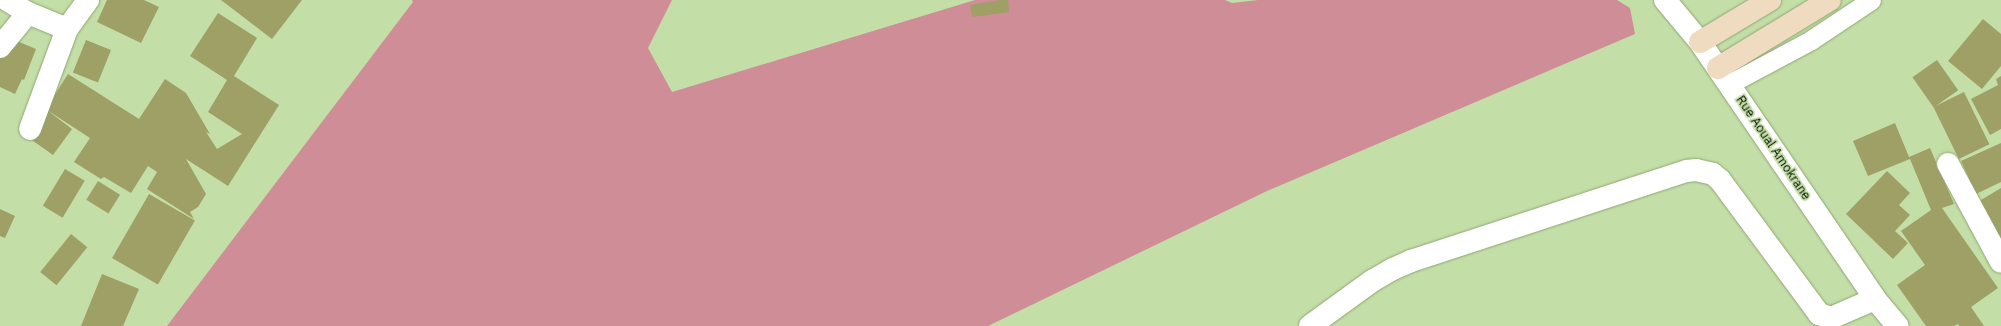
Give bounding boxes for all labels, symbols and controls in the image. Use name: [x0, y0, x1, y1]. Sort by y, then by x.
street label: Rue Aoual Amokrane: [1732, 93, 1814, 203]

